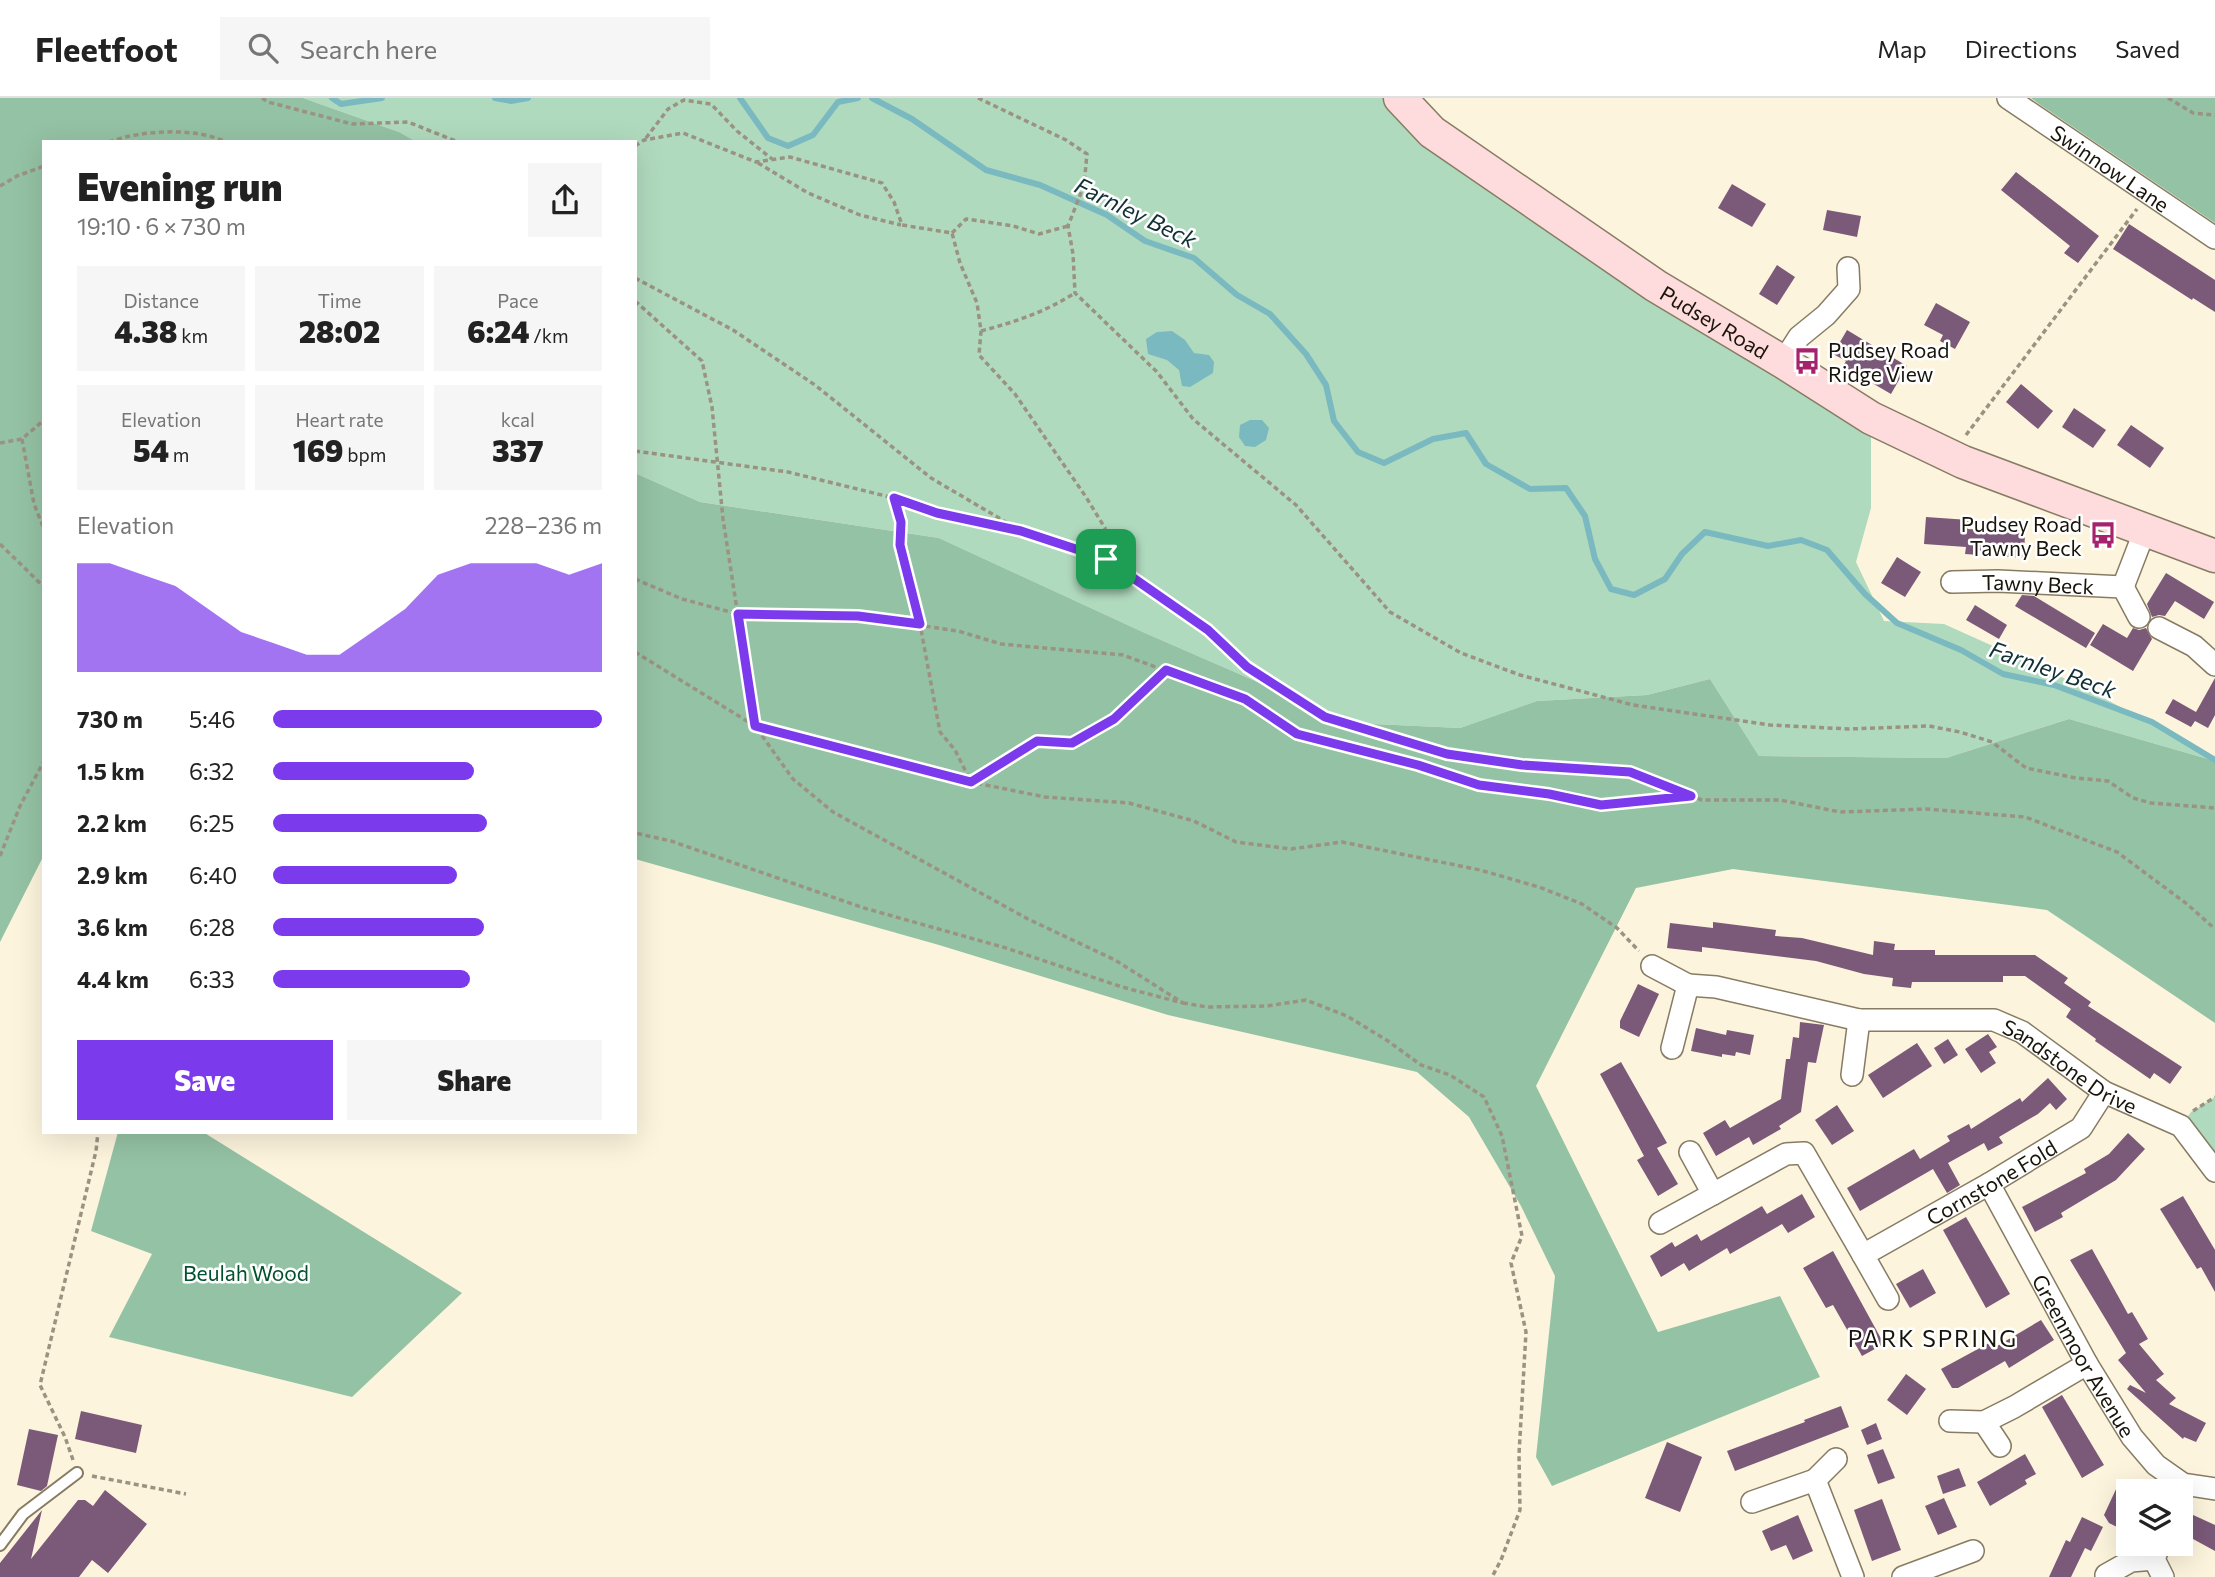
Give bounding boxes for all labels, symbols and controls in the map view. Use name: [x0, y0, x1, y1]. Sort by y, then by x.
search box: [220, 17, 710, 80]
text: Fleetfoot: [35, 28, 178, 69]
icon: search: [244, 29, 282, 67]
text: Search here: [300, 33, 437, 64]
text: Map: [1877, 34, 1927, 63]
text: Directions: [1965, 34, 2077, 63]
text: Saved: [2115, 34, 2180, 63]
street label: Swinnow Lane: [2047, 119, 2175, 216]
text: Evening run: [77, 162, 283, 209]
button: share: [528, 163, 602, 237]
water label: Farnley Beck: [1071, 170, 1202, 254]
text: 19:10 · 6 × 730 m: [77, 212, 246, 240]
street label: Pudsey Road: [1656, 279, 1773, 363]
text: Distance: [123, 289, 199, 312]
text: Time: [318, 289, 361, 312]
text: Pace: [497, 289, 538, 312]
text: 4.38: [114, 312, 178, 349]
text: 28:02: [299, 312, 380, 349]
text: 6:24: [467, 312, 530, 349]
text: km: [178, 324, 208, 347]
text: /km: [530, 324, 569, 347]
place label: Pudsey Road Ridge View: [1828, 337, 1949, 386]
bus stop icon: Pudsey Road Ridge View: [1792, 346, 1822, 376]
text: Elevation: [121, 408, 201, 431]
text: Heart rate: [295, 408, 384, 431]
text: kcal: [501, 408, 535, 431]
text: 54: [133, 431, 169, 468]
text: 169: [293, 431, 344, 468]
text: 337: [492, 431, 544, 468]
text: m: [169, 443, 189, 466]
text: bpm: [344, 443, 386, 466]
text: Elevation: [77, 511, 174, 539]
text: 228–236 m: [485, 511, 602, 539]
place label: Pudsey Road Tawny Beck: [1961, 511, 2082, 560]
bus stop icon: Pudsey Road Tawny Beck: [2088, 520, 2118, 550]
pin: [1076, 529, 1136, 589]
icon: arrive: [1087, 540, 1125, 578]
street label: Tawny Beck: [1982, 568, 2095, 598]
water label: Farnley Beck: [1986, 634, 2120, 704]
text: 730 m: [77, 705, 143, 733]
text: 5:46: [189, 705, 235, 733]
text: 1.5 km: [77, 757, 145, 785]
text: 6:32: [189, 757, 234, 785]
text: 2.2 km: [77, 809, 147, 837]
text: 6:25: [189, 809, 234, 837]
text: 2.9 km: [77, 861, 148, 889]
text: 6:40: [189, 861, 237, 889]
text: 3.6 km: [77, 913, 148, 941]
text: 6:28: [189, 913, 235, 941]
text: 4.4 km: [77, 965, 149, 993]
text: 6:33: [189, 965, 235, 993]
street label: Sandstone Drive: [1999, 1013, 2141, 1118]
button: Save: [77, 1040, 333, 1120]
button: Share: [347, 1040, 602, 1120]
street label: Cornstone Fold: [1921, 1134, 2061, 1230]
park label: Beulah Wood: [183, 1260, 309, 1285]
street label: Greenmoor Avenue: [2028, 1270, 2141, 1441]
district label: PARK SPRING: [1848, 1324, 2018, 1352]
map controls: [2116, 1479, 2193, 1556]
button: layers: [2116, 1479, 2193, 1556]

